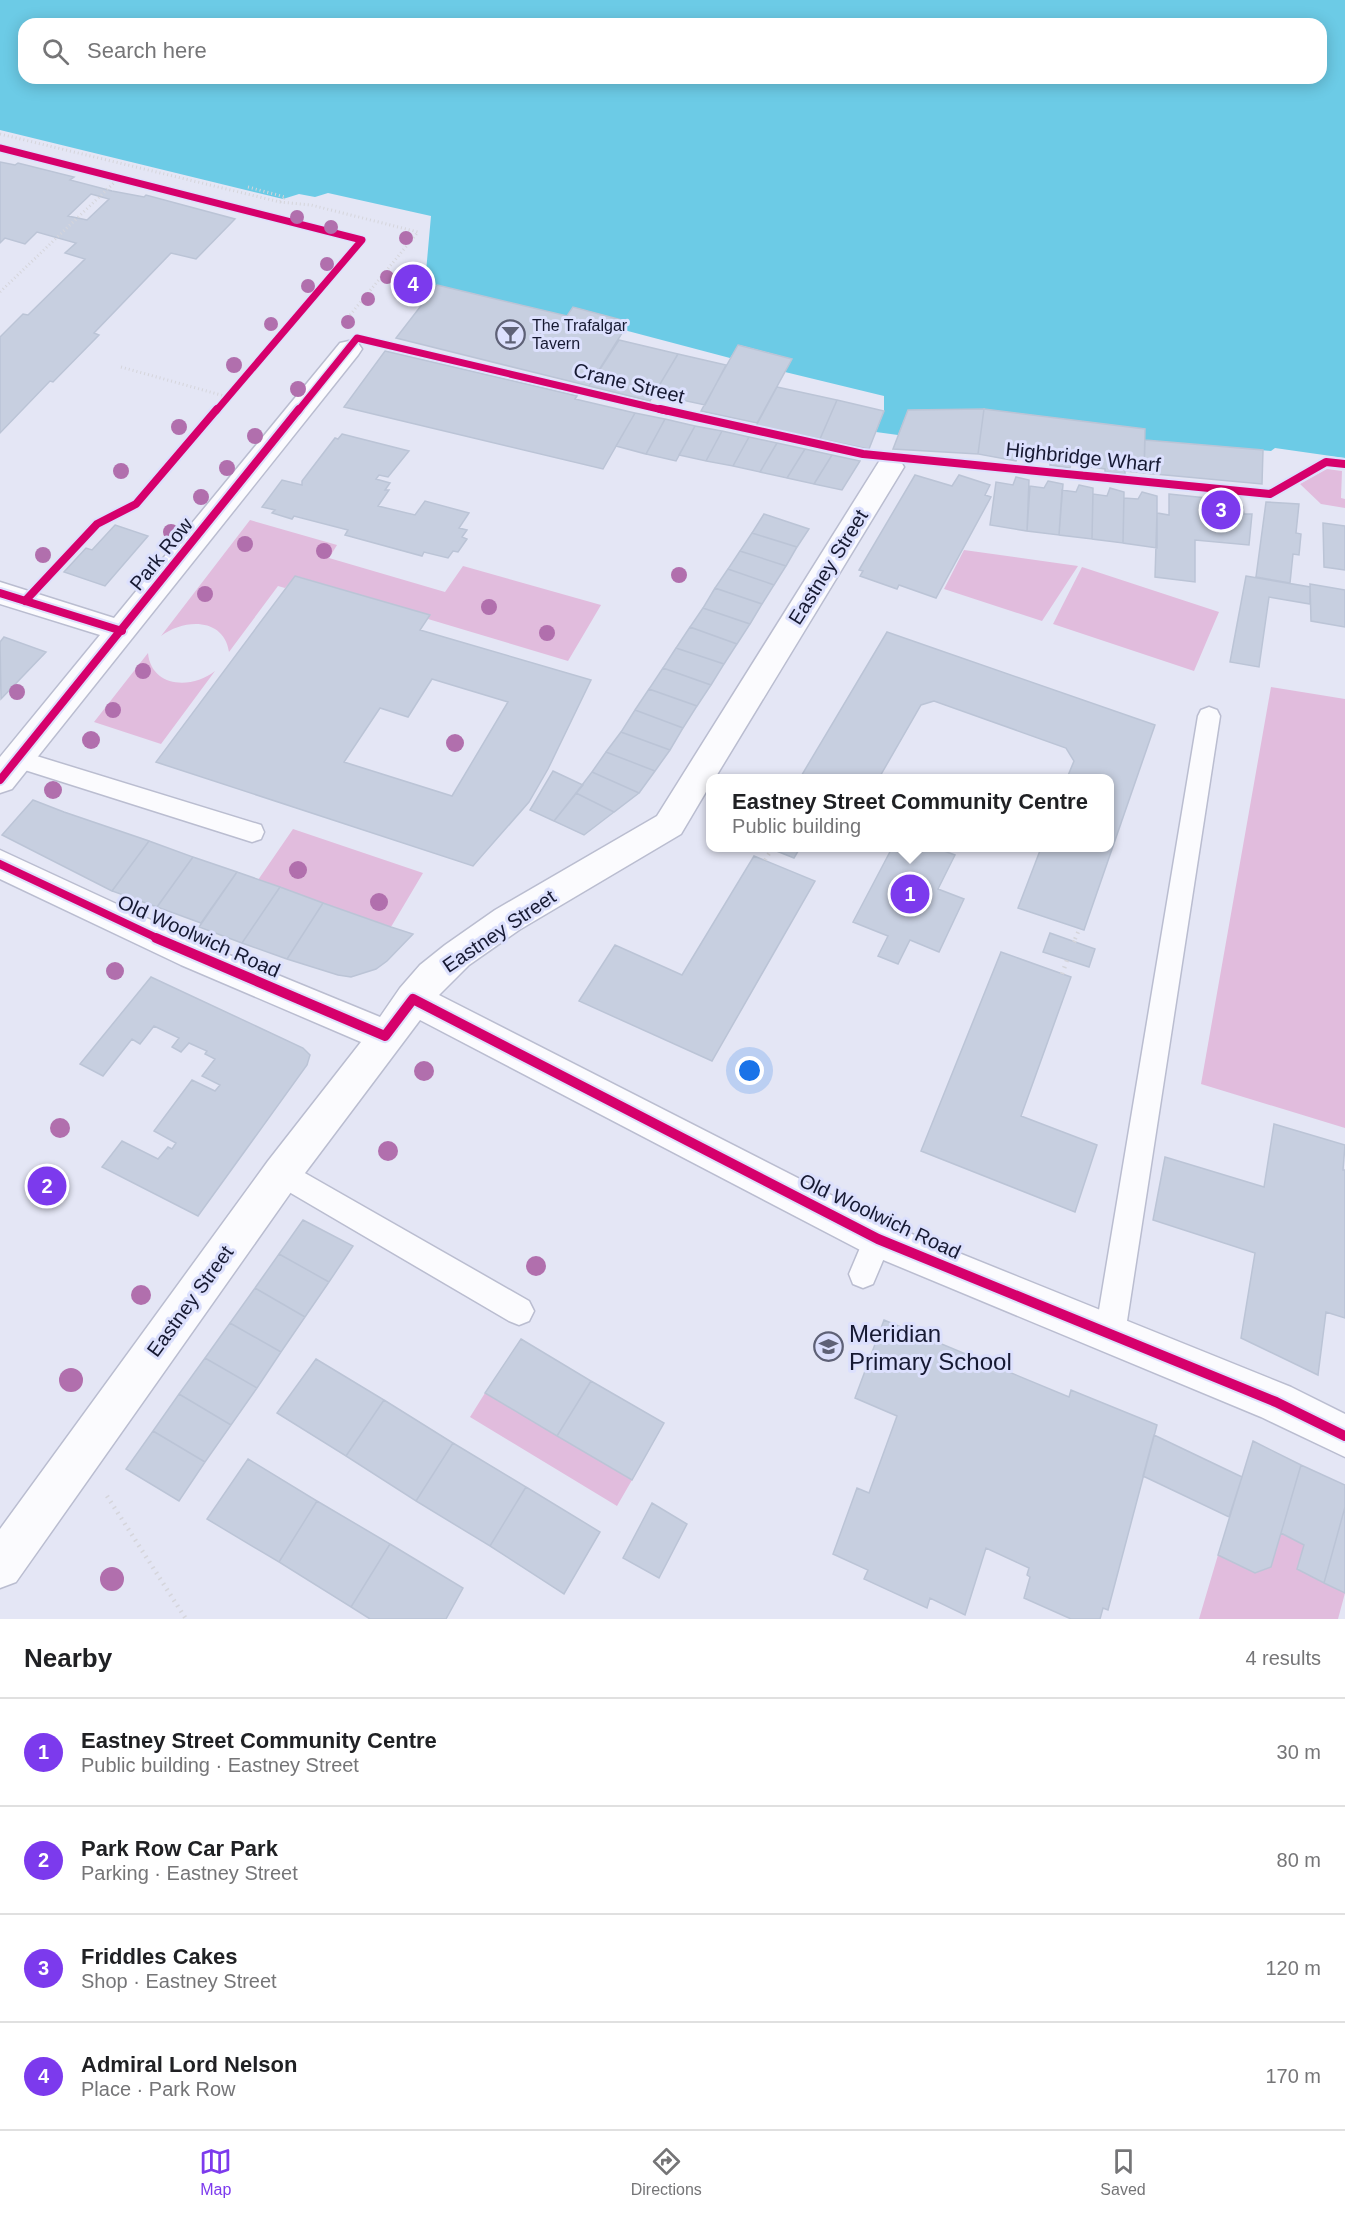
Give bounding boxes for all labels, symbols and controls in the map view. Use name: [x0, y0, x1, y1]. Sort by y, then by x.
search box: [18, 18, 1327, 84]
icon: search: [39, 35, 72, 68]
text: Search here: [87, 38, 207, 63]
pin: 4: [394, 262, 432, 306]
place label: The Trafalgar Tavern: [532, 317, 628, 352]
bar icon: The Trafalgar Tavern: [495, 318, 527, 350]
street label: Crane Street: [571, 359, 687, 407]
street label: Highbridge Wharf: [1004, 438, 1162, 476]
pin: 3: [1202, 488, 1240, 532]
street label: Eastney Street: [784, 505, 872, 628]
street label: Park Row: [125, 513, 197, 595]
popup: [706, 774, 1114, 852]
text: Eastney Street Community Centre: [732, 789, 1088, 814]
text: Public building: [732, 815, 861, 837]
pin: 1: [890, 872, 930, 916]
street label: Eastney Street: [438, 885, 560, 977]
street label: Old Woolwich Road: [114, 890, 284, 982]
your location: [735, 1056, 764, 1085]
pin: 2: [28, 1164, 66, 1208]
street label: Old Woolwich Road: [796, 1169, 964, 1263]
street label: Eastney Street: [143, 1241, 238, 1361]
place label: Meridian Primary School: [849, 1320, 1012, 1375]
school or university icon: Meridian Primary School: [812, 1331, 844, 1363]
text: Nearby: [24, 1643, 112, 1673]
text: 4 results: [1245, 1647, 1321, 1669]
text: Eastney Street Community Centre: [81, 1728, 437, 1753]
text: 1: [38, 1741, 49, 1763]
text: 30 m: [1277, 1741, 1321, 1763]
text: Public building · Eastney Street: [81, 1754, 359, 1776]
text: Park Row Car Park: [81, 1836, 278, 1861]
text: 2: [38, 1849, 49, 1871]
text: 80 m: [1277, 1849, 1321, 1871]
text: Parking · Eastney Street: [81, 1862, 298, 1884]
text: Friddles Cakes: [81, 1944, 238, 1969]
text: 3: [38, 1957, 49, 1979]
text: 120 m: [1265, 1957, 1321, 1979]
text: Shop · Eastney Street: [81, 1970, 277, 1992]
text: Admiral Lord Nelson: [81, 2052, 297, 2077]
text: 4: [38, 2065, 49, 2087]
text: 170 m: [1265, 2065, 1321, 2087]
text: Place · Park Row: [81, 2078, 236, 2100]
tab: Map: [199, 2145, 232, 2199]
tab: Directions: [631, 2145, 702, 2199]
tab: Saved: [1100, 2145, 1146, 2199]

